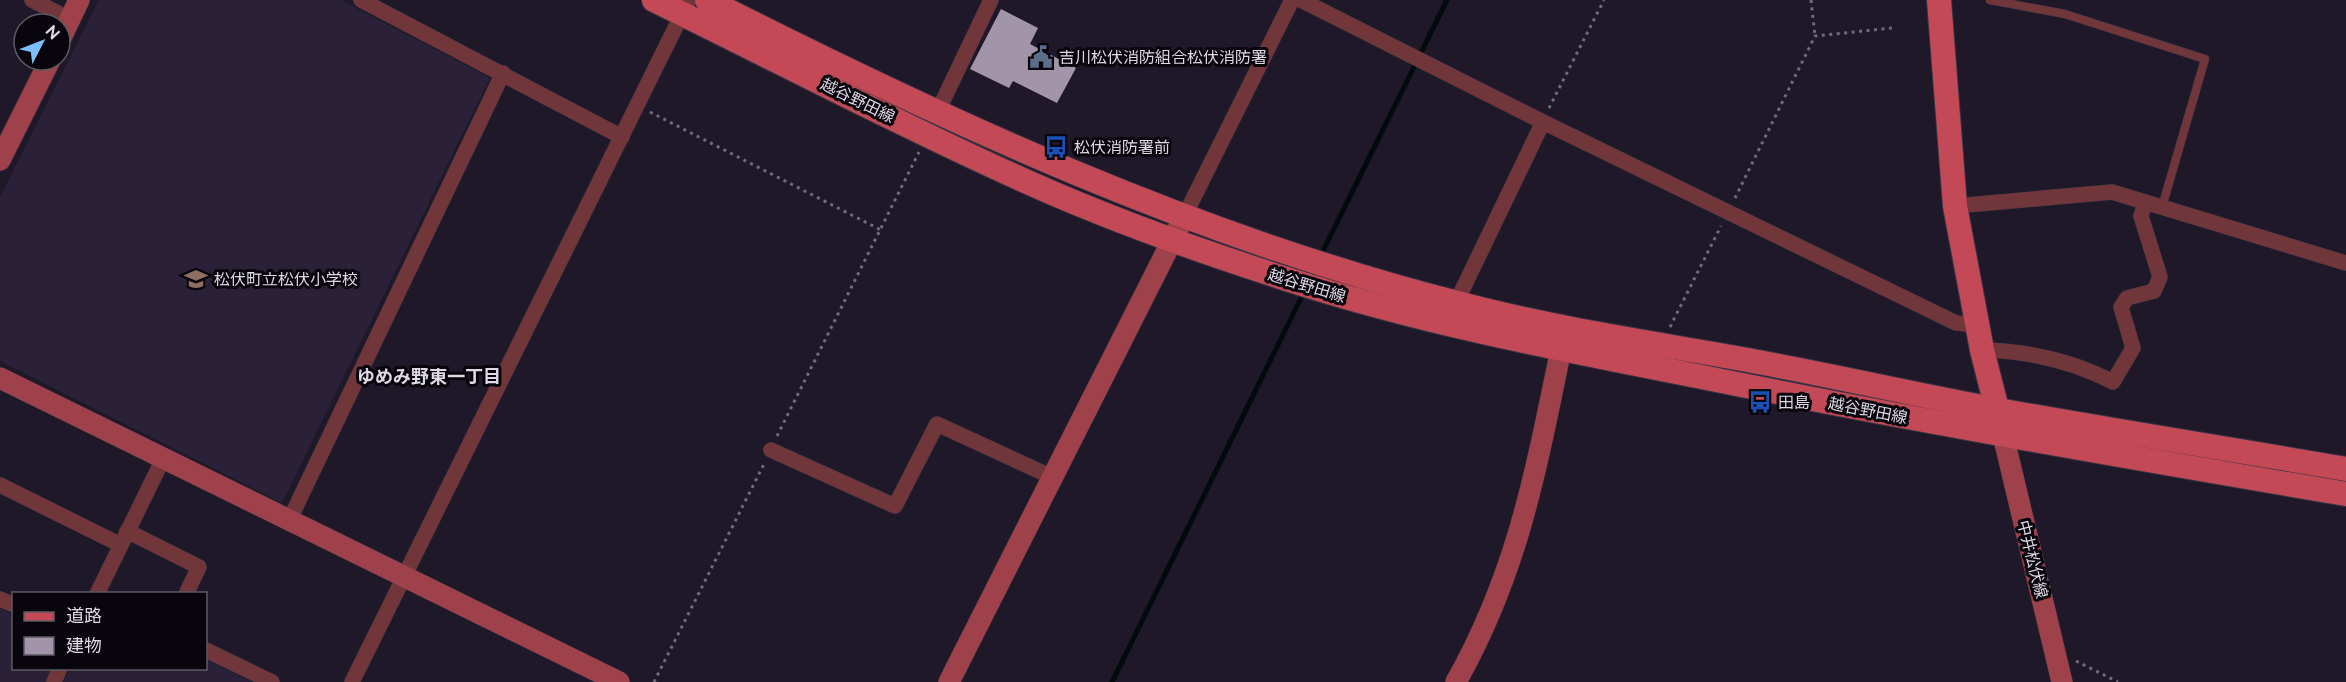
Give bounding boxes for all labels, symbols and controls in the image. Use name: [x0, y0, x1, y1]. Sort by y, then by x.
north arrow: [12, 12, 72, 72]
text: N: [42, 21, 64, 43]
public building icon: 吉川松伏消防組合松伏消防署: [1028, 44, 1054, 70]
place label: 吉川松伏消防組合松伏消防署: [1059, 48, 1267, 67]
street label: 越谷野田線: [818, 74, 898, 127]
bus stop icon: 松伏消防署前: [1043, 134, 1069, 160]
place label: 松伏消防署前: [1074, 138, 1170, 157]
street label: 越谷野田線: [1266, 265, 1348, 306]
school or university icon: 松伏町立松伏小学校: [183, 266, 209, 292]
place label: 松伏町立松伏小学校: [214, 270, 358, 289]
district label: ゆめみ野東一丁目: [357, 366, 501, 387]
bus stop icon: 田島: [1747, 389, 1773, 415]
place label: 田島: [1778, 393, 1810, 412]
street label: 越谷野田線: [1827, 394, 1909, 427]
street label: 中井松伏線: [2014, 518, 2051, 600]
legend: [12, 592, 207, 670]
text: 道路: [66, 605, 102, 626]
text: 建物: [66, 635, 102, 656]

